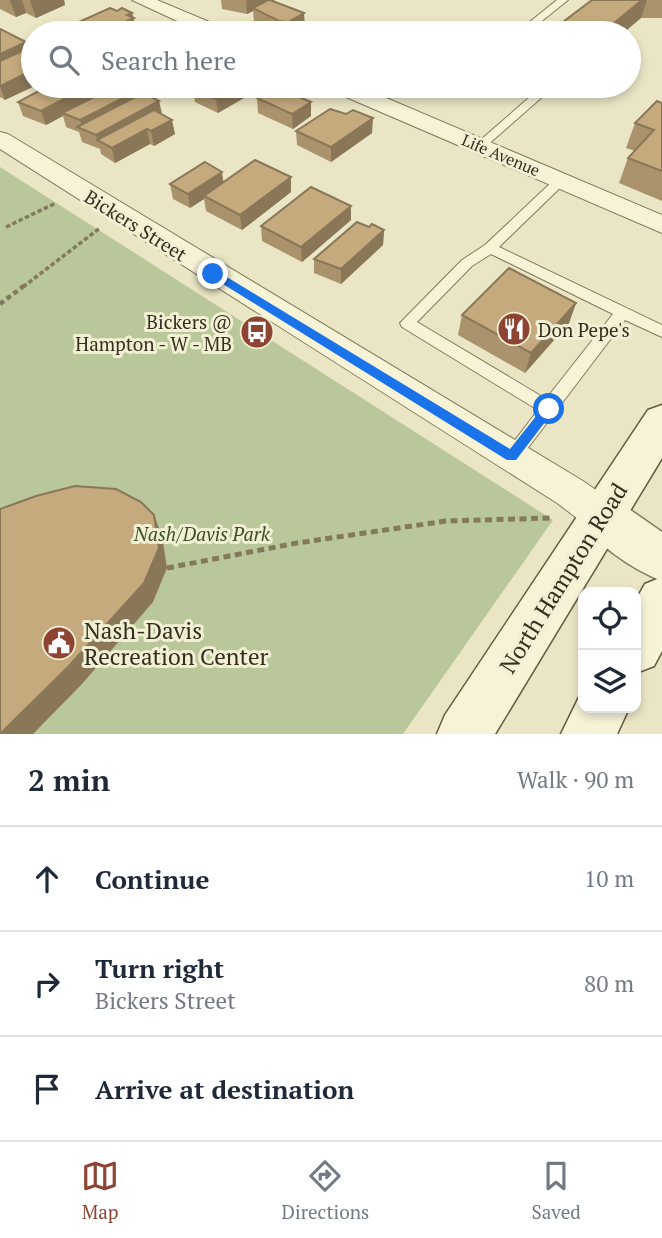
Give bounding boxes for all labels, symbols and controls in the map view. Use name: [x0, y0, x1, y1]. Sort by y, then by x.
search box: [21, 21, 641, 98]
icon: search: [45, 41, 83, 79]
text: Search here: [101, 43, 236, 77]
street label: Life Avenue: [459, 129, 543, 181]
street label: Bickers Street: [80, 184, 192, 266]
route end: [197, 258, 228, 289]
place label: Bickers @ Hampton - W - MB: [75, 309, 232, 356]
restaurant icon: Don Pepe's: [495, 310, 533, 348]
bus stop icon: Bickers @ Hampton - W - MB: [238, 313, 276, 351]
place label: Don Pepe's: [538, 317, 630, 342]
route start: [533, 393, 564, 424]
street label: North Hampton Road: [492, 477, 634, 679]
park label: Nash/Davis Park: [133, 521, 271, 546]
map controls: [578, 587, 641, 713]
button: locate: [578, 587, 641, 650]
place label: Nash-Davis Recreation Center: [84, 615, 269, 672]
public building icon: Nash-Davis Recreation Center: [40, 624, 78, 662]
button: layers: [578, 650, 641, 713]
text: 2 min: [28, 760, 110, 800]
text: Walk · 90 m: [517, 764, 634, 795]
icon: ahead: [28, 860, 66, 898]
text: Continue: [95, 862, 209, 896]
text: 10 m: [584, 863, 634, 894]
text: Turn right: [95, 951, 224, 985]
icon: right: [28, 965, 66, 1003]
text: 80 m: [584, 968, 634, 999]
text: Bickers Street: [95, 985, 236, 1016]
icon: arrive: [28, 1070, 66, 1108]
text: Arrive at destination: [95, 1072, 354, 1106]
tab: Map: [81, 1157, 119, 1224]
tab: Directions: [282, 1157, 369, 1224]
tab: Saved: [532, 1157, 581, 1224]

